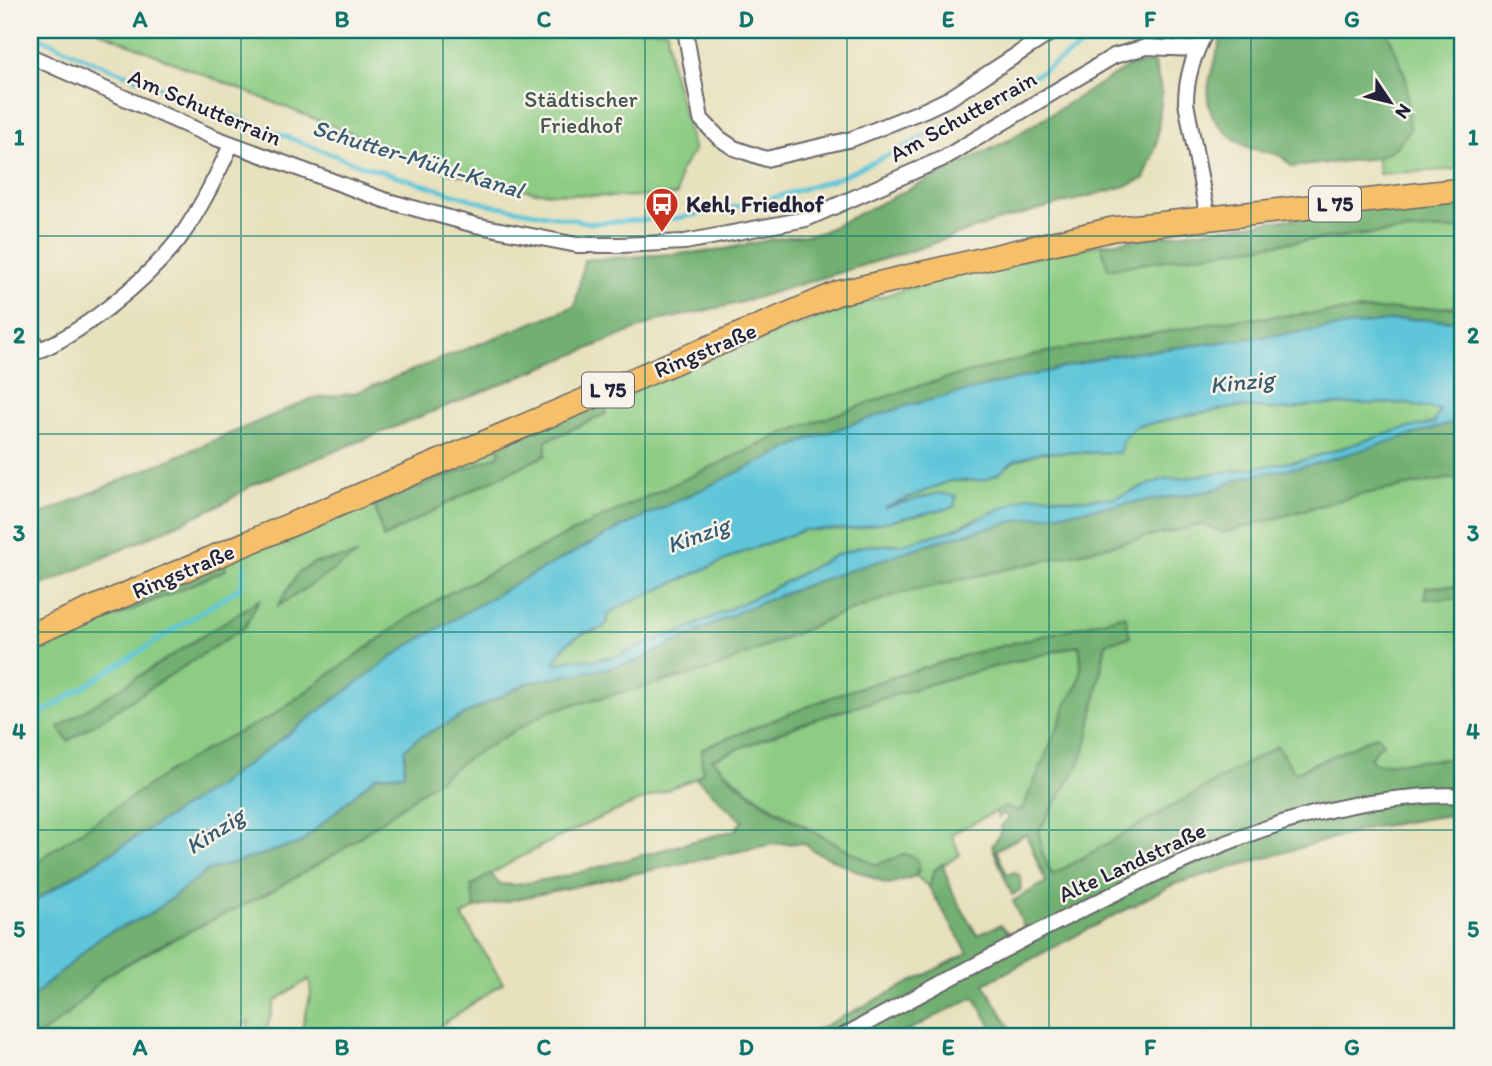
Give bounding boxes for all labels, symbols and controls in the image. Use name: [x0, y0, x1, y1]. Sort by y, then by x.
text: A: [132, 5, 148, 33]
text: B: [335, 5, 350, 33]
text: C: [537, 5, 552, 33]
text: D: [738, 5, 754, 33]
text: E: [942, 5, 955, 33]
text: F: [1144, 5, 1157, 33]
text: G: [1344, 5, 1360, 33]
street label: Am Schutterrain: [124, 62, 286, 152]
street label: Am Schutterrain: [885, 64, 1041, 168]
north arrow: [1356, 66, 1426, 136]
park label: Städtischer Friedhof: [524, 85, 638, 139]
text: N: [1390, 100, 1417, 123]
water label: Schutter-Mühl-Kanal: [309, 113, 529, 205]
text: 1: [14, 123, 25, 151]
text: 1: [1468, 123, 1479, 151]
bus stop icon: Kehl, Friedhof: [643, 185, 681, 234]
road number: L 75: [1309, 186, 1361, 222]
place label: Kehl, Friedhof: [686, 190, 825, 218]
street label: Ringstraße: [650, 316, 760, 384]
text: 2: [13, 321, 26, 349]
text: 2: [1467, 321, 1480, 349]
water label: Kinzig: [1208, 363, 1278, 399]
road number: L 75: [582, 372, 634, 408]
water label: Kinzig: [663, 509, 736, 559]
text: 3: [13, 519, 26, 547]
text: 3: [1467, 519, 1480, 547]
street label: Ringstraße: [128, 537, 238, 605]
text: 4: [12, 717, 26, 745]
text: 4: [1466, 717, 1480, 745]
water label: Kinzig: [180, 799, 252, 860]
street label: Alte Landstraße: [1054, 816, 1210, 908]
text: 5: [13, 915, 25, 943]
text: 5: [1467, 915, 1479, 943]
text: A: [132, 1033, 148, 1061]
text: B: [335, 1033, 350, 1061]
text: C: [537, 1033, 552, 1061]
text: D: [738, 1033, 754, 1061]
text: E: [942, 1033, 955, 1061]
text: F: [1144, 1033, 1157, 1061]
text: G: [1344, 1033, 1360, 1061]

